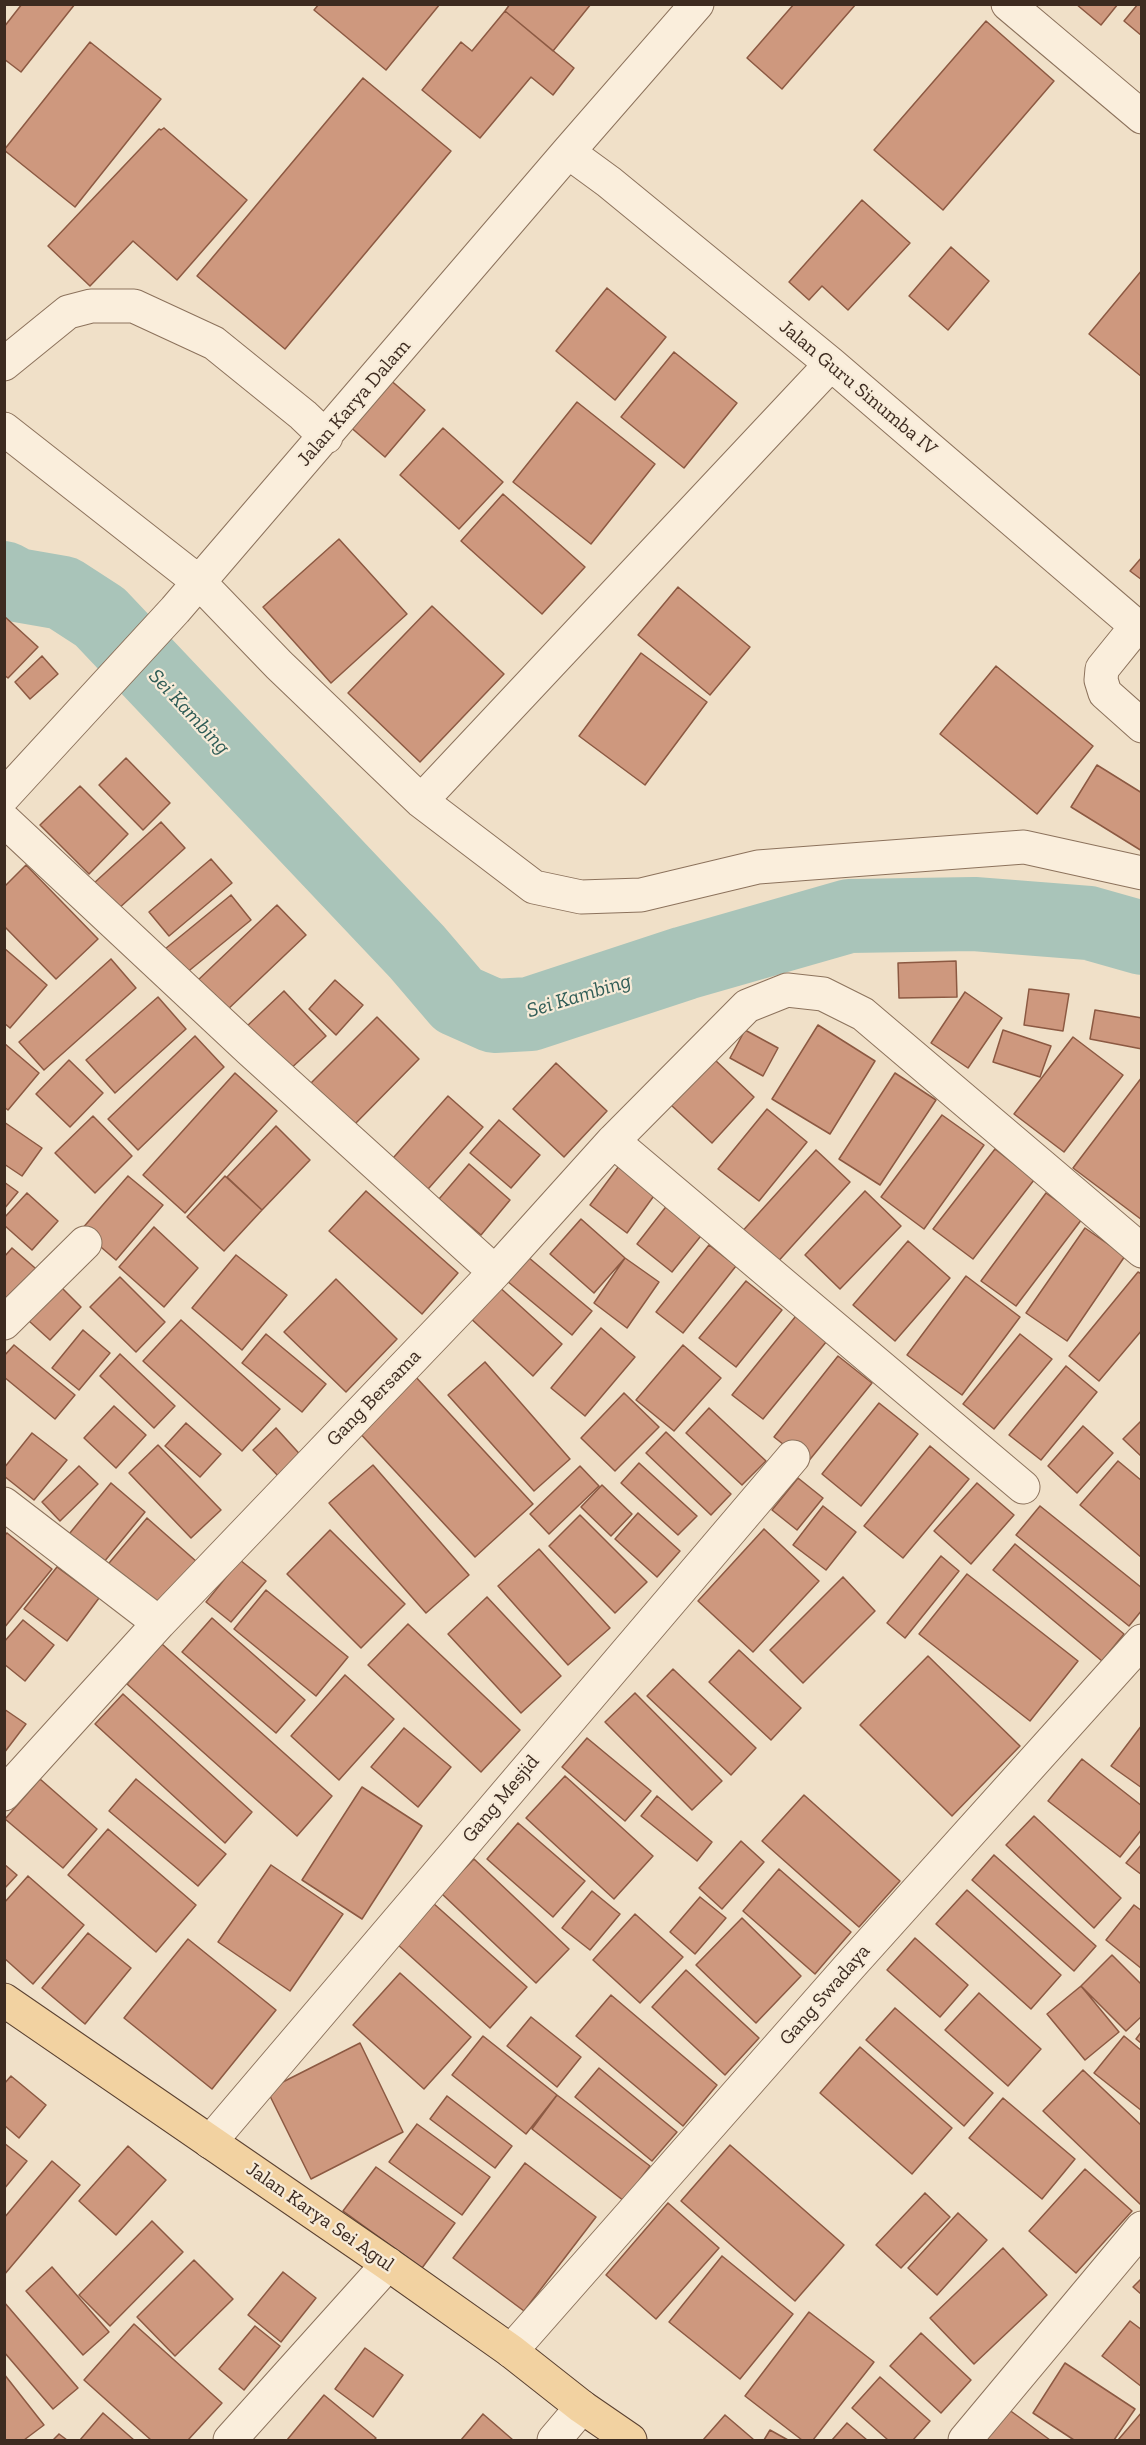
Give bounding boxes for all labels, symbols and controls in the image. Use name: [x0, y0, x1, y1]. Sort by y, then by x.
street label: Jalan Guru Sinumba IV: [774, 315, 942, 461]
street label: Jalan Karya Dalam: [292, 335, 416, 471]
water label: Sei Kambing: [143, 664, 235, 760]
water label: Sei Kambing: [524, 968, 634, 1024]
street label: Gang Bersama: [322, 1344, 426, 1452]
street label: Gang Mesjid: [457, 1750, 545, 1848]
street label: Gang Swadaya: [775, 1940, 875, 2050]
street label: Jalan Karya Sei Agul: [241, 2157, 399, 2277]

